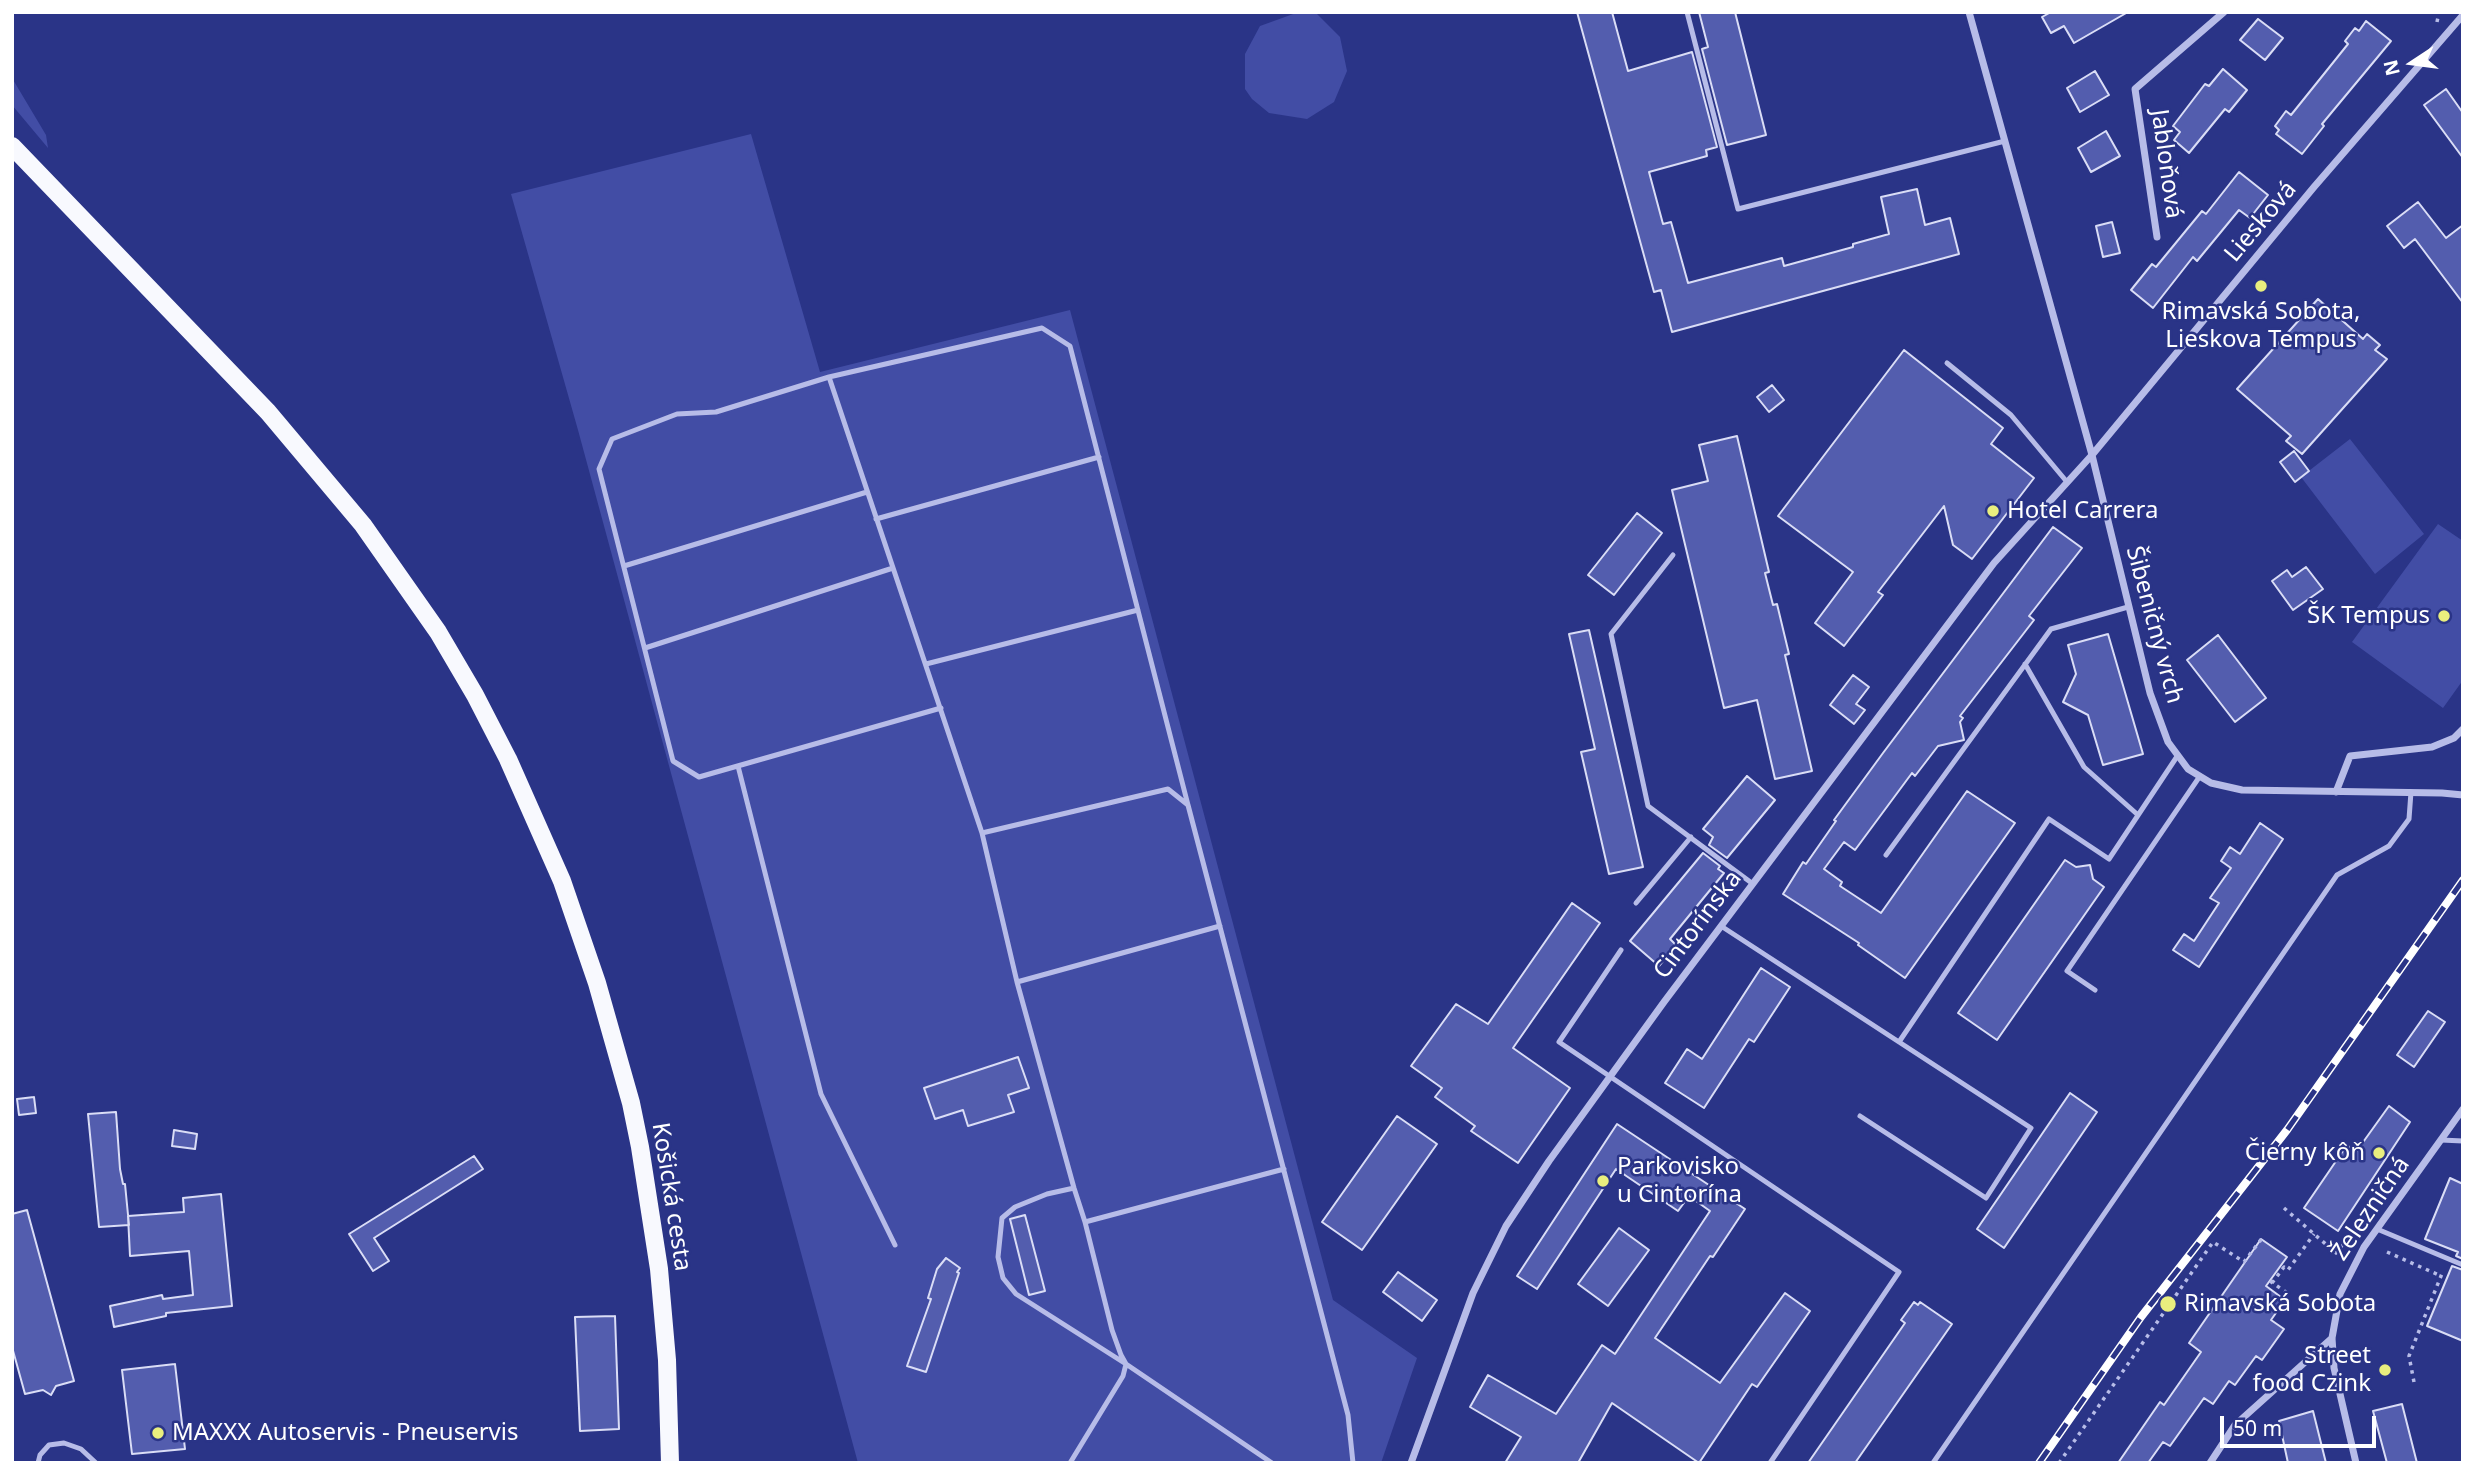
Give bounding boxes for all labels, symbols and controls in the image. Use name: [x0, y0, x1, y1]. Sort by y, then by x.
north arrow: [2377, 28, 2447, 98]
text: N: [2377, 57, 2406, 78]
street label: Jabloňová: [2144, 108, 2188, 220]
street label: Liesková: [2219, 176, 2303, 268]
marker: Rimavská Sobota, Lieskova Tempus: [2253, 278, 2269, 294]
place label: Rimavská Sobota, Lieskova Tempus: [2162, 298, 2360, 354]
place label: Hotel Carrera: [2007, 497, 2158, 525]
marker: Hotel Carrera: [1985, 503, 2001, 519]
street label: Šibeničný vrch: [2119, 543, 2189, 707]
place label: ŠK Tempus: [2307, 602, 2430, 630]
marker: ŠK Tempus: [2436, 608, 2452, 624]
street label: Cintorínska: [1648, 865, 1748, 985]
street label: Košická cesta: [645, 1121, 697, 1273]
place label: Čierny kôň: [2245, 1139, 2365, 1167]
marker: Čierny kôň: [2371, 1145, 2387, 1161]
street label: Železničná: [2326, 1152, 2416, 1266]
place label: Parkovisko u Cintorína: [1617, 1153, 1742, 1209]
marker: Parkovisko u Cintorína: [1595, 1173, 1611, 1189]
place label: Rimavská Sobota: [2184, 1290, 2376, 1318]
marker: Rimavská Sobota: [2158, 1294, 2178, 1314]
place label: Street food Czink: [2252, 1342, 2371, 1398]
marker: Street food Czink: [2377, 1362, 2393, 1378]
scale bar: [2223, 1402, 2379, 1446]
text: 50 m: [2233, 1414, 2282, 1442]
place label: MAXXX Autoservis - Pneuservis: [172, 1419, 518, 1447]
marker: MAXXX Autoservis - Pneuservis: [150, 1425, 166, 1441]

